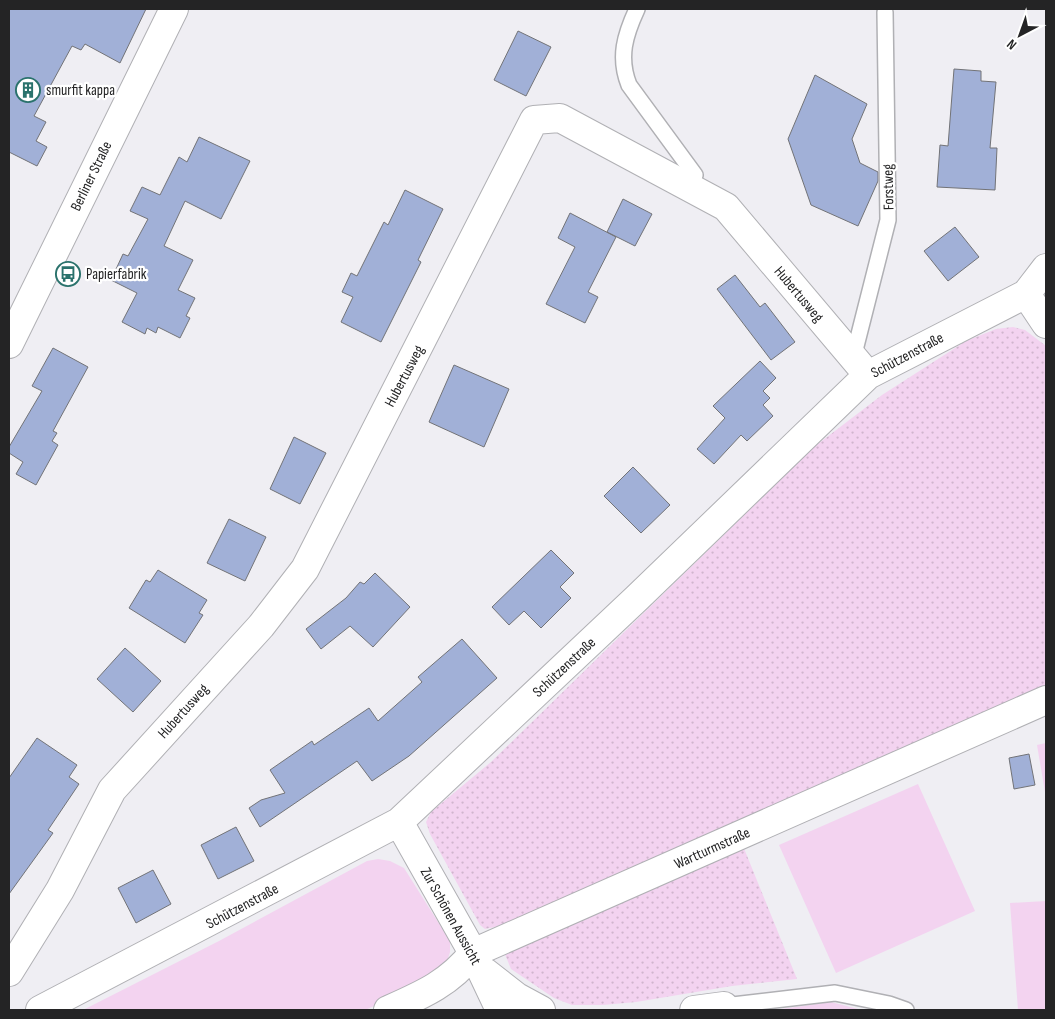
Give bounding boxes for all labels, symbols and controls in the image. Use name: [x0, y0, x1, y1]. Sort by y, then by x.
north arrow: [995, 10, 1045, 60]
text: N: [1003, 36, 1020, 53]
building icon: smurfit kappa: [15, 77, 41, 103]
place label: smurfit kappa: [46, 81, 115, 100]
street label: Berliner Straße: [66, 138, 116, 214]
street label: Forstweg: [879, 164, 898, 210]
bus stop icon: Papierfabrik: [55, 261, 81, 287]
street label: Hubertusweg: [770, 262, 828, 326]
place label: Papierfabrik: [86, 265, 147, 284]
street label: Schützenstraße: [868, 328, 947, 383]
street label: Hubertusweg: [380, 342, 429, 410]
street label: Schützenstraße: [529, 633, 600, 701]
street label: Hubertusweg: [154, 680, 213, 743]
street label: Wartturmstraße: [671, 823, 753, 874]
street label: Zur Schönen Aussicht: [416, 864, 485, 969]
street label: Schützenstraße: [203, 879, 282, 934]

